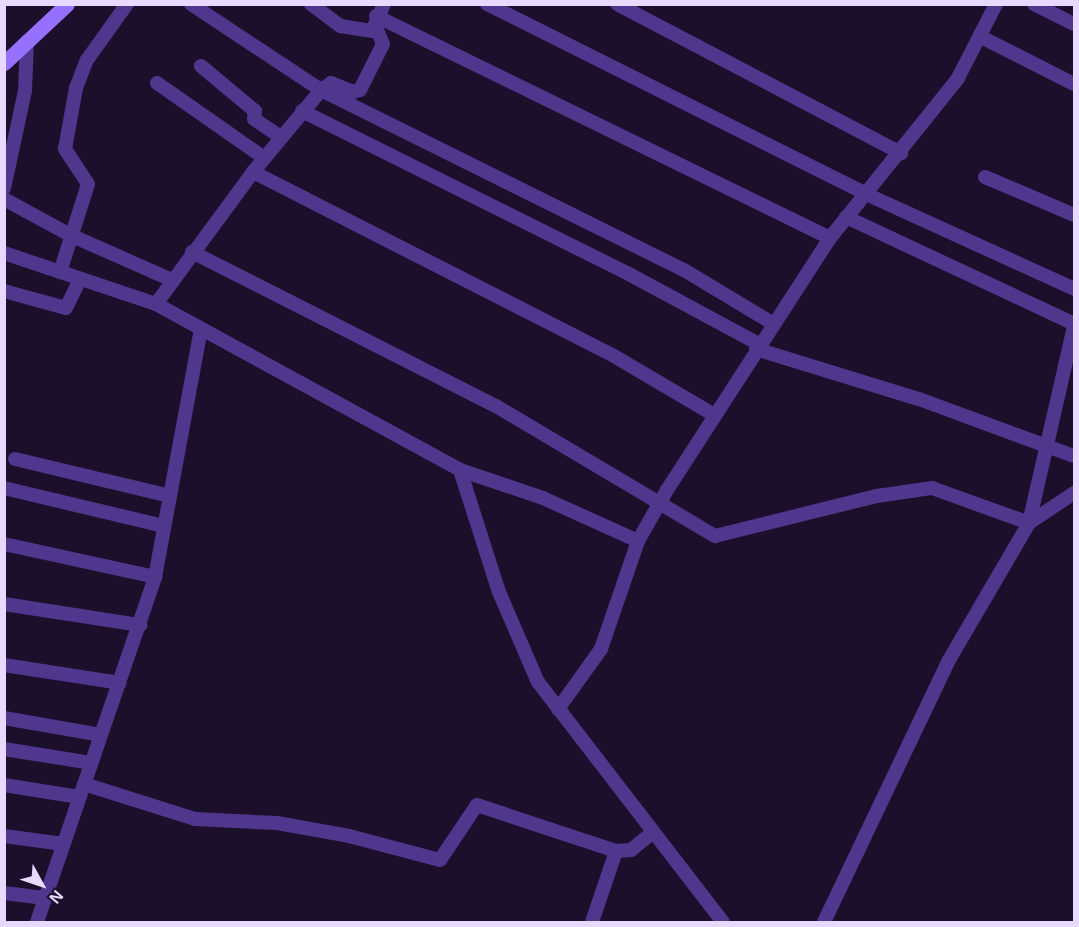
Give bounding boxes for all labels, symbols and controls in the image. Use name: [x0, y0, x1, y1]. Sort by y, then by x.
north arrow: [12, 855, 72, 915]
text: N: [46, 887, 66, 907]

